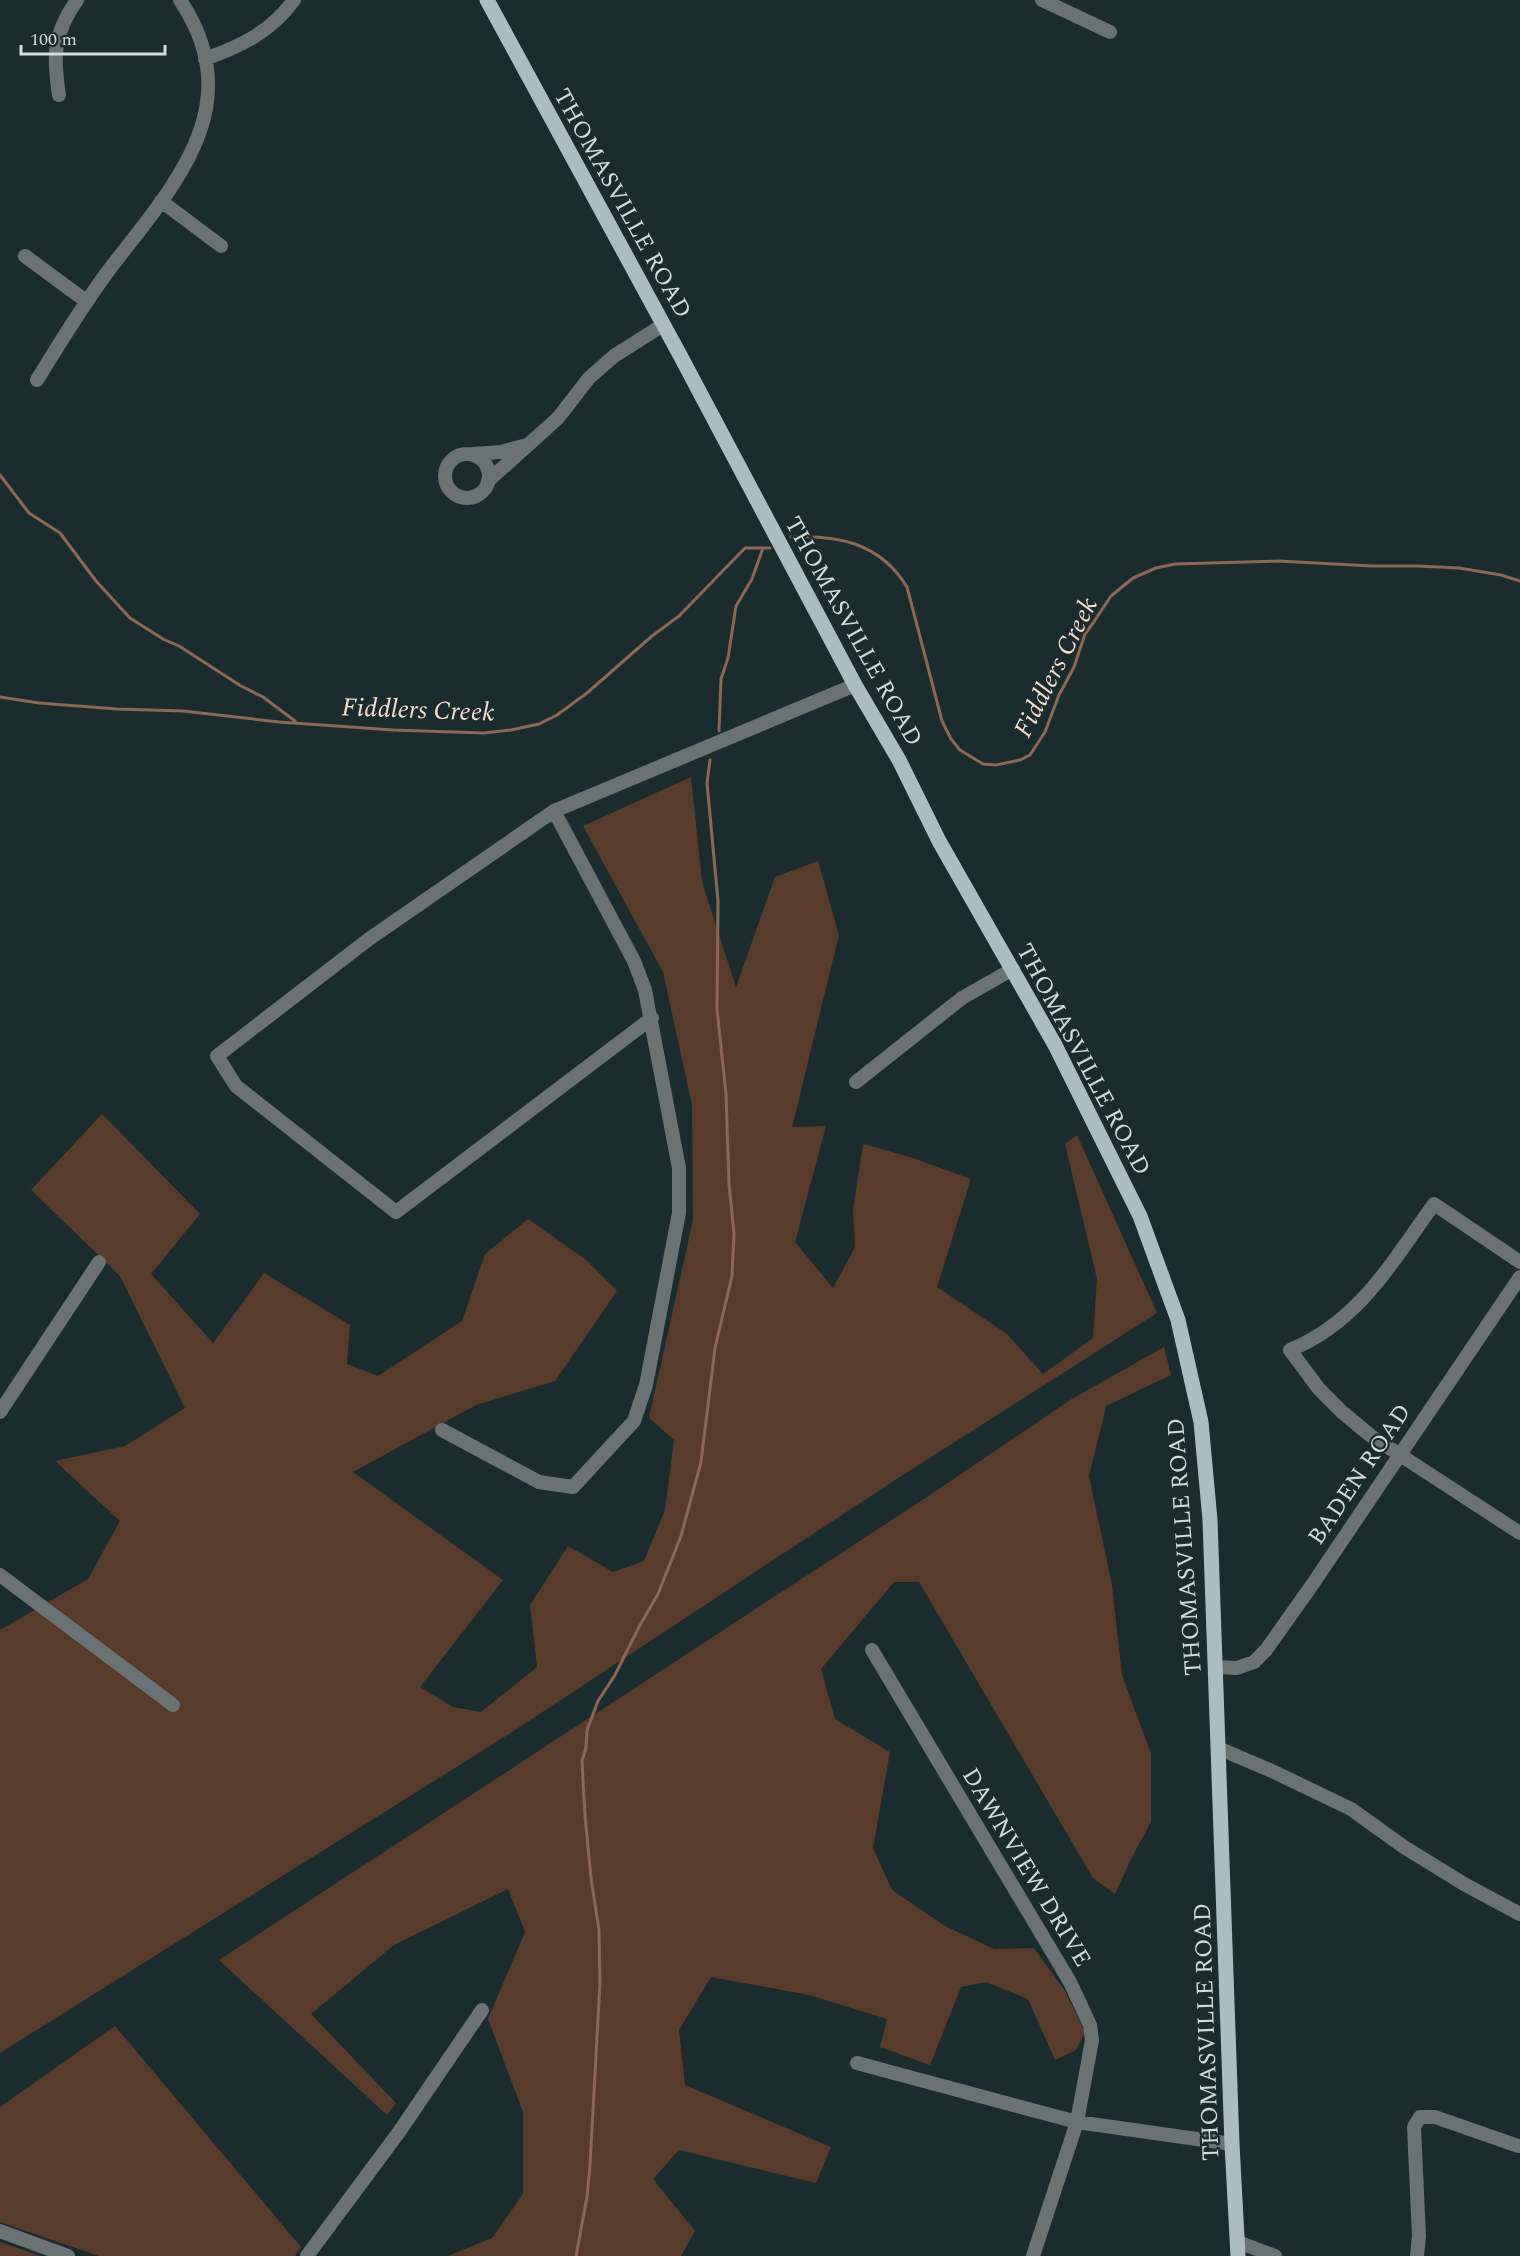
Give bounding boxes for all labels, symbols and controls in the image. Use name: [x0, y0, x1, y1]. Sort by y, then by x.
scale bar: [21, 18, 165, 56]
text: 100 m: [30, 26, 77, 53]
street label: THOMASVILLE ROAD: [544, 82, 700, 325]
street label: THOMASVILLE ROAD: [775, 510, 931, 753]
water label: Fiddlers Creek: [1003, 590, 1108, 745]
water label: Fiddlers Creek: [341, 687, 495, 733]
street label: THOMASVILLE ROAD: [1007, 937, 1160, 1182]
street label: BADEN ROAD: [1299, 1397, 1421, 1553]
street label: THOMASVILLE ROAD: [1158, 1417, 1212, 1677]
street label: DAWNVIEW DRIVE: [952, 1761, 1100, 1974]
street label: THOMASVILLE ROAD: [1185, 1902, 1229, 2162]

